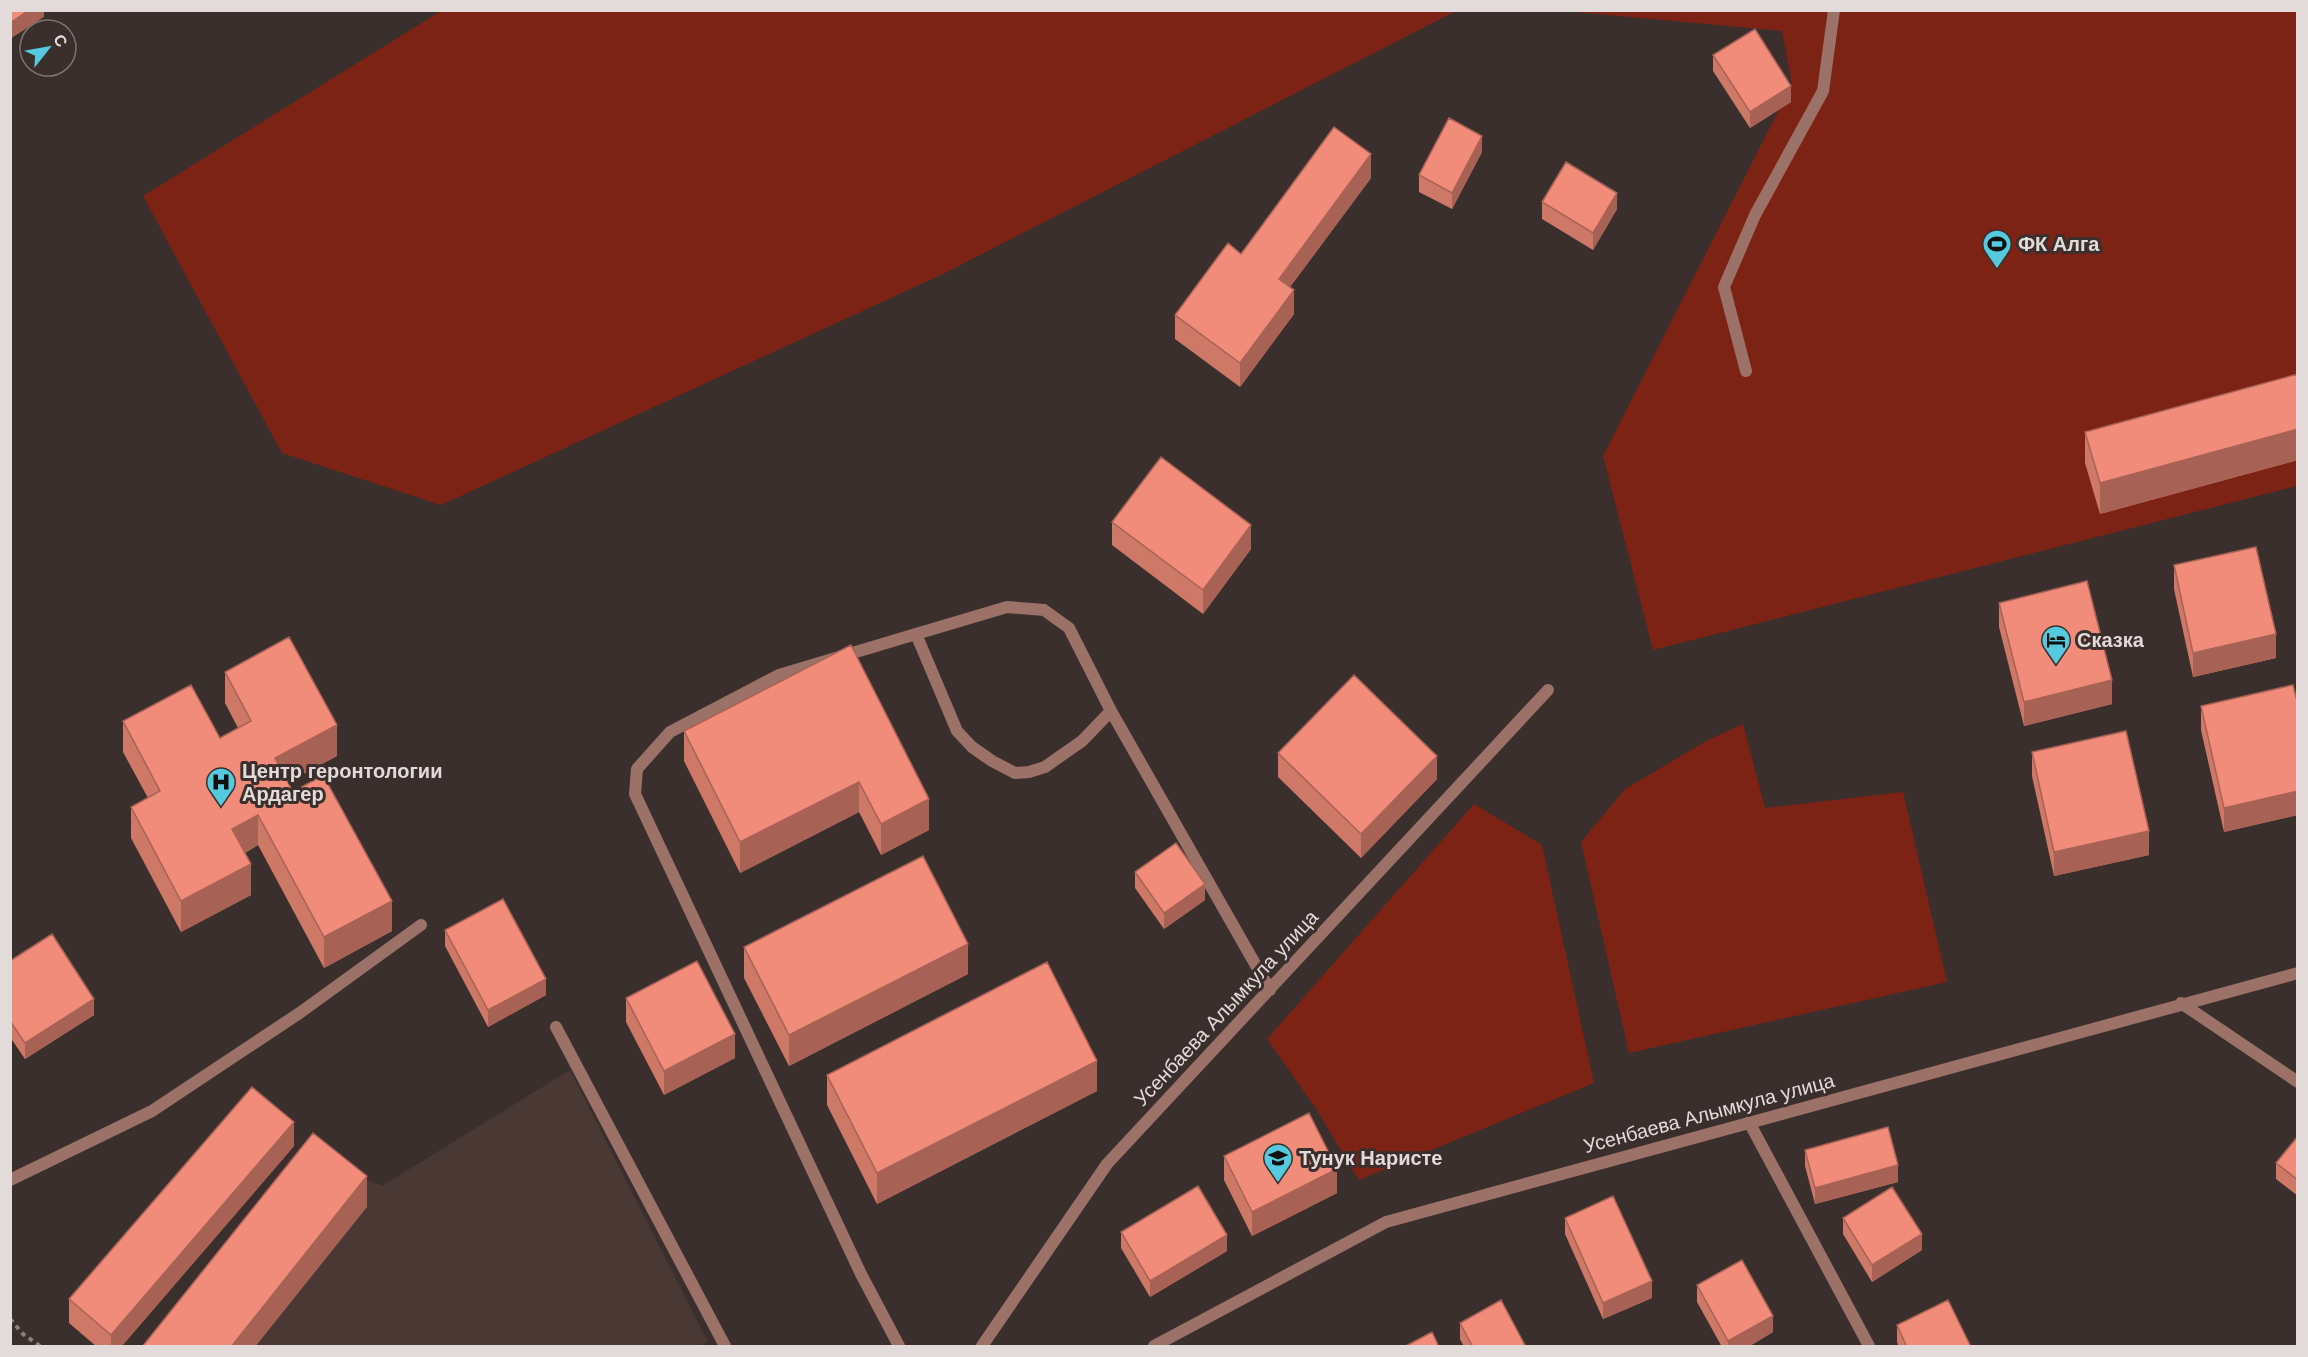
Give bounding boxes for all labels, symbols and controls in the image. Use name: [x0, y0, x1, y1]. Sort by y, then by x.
north arrow: [18, 18, 78, 78]
text: С: [50, 31, 71, 50]
sports icon: ФК Алга: [1981, 228, 2013, 270]
place label: ФК Алга: [2018, 233, 2100, 255]
hotel icon: Сказка: [2040, 624, 2072, 666]
place label: Сказка: [2077, 629, 2145, 651]
place label: Центр геронтологии Ардагер: [242, 760, 442, 805]
hospital icon: Центр геронтологии Ардагер: [205, 766, 237, 808]
street label: Усенбаева Алымкула улица: [1130, 905, 1323, 1110]
street label: Усенбаева Алымкула улица: [1581, 1069, 1838, 1157]
school or university icon: Тунук Наристе: [1262, 1142, 1294, 1184]
place label: Тунук Наристе: [1299, 1147, 1442, 1169]

